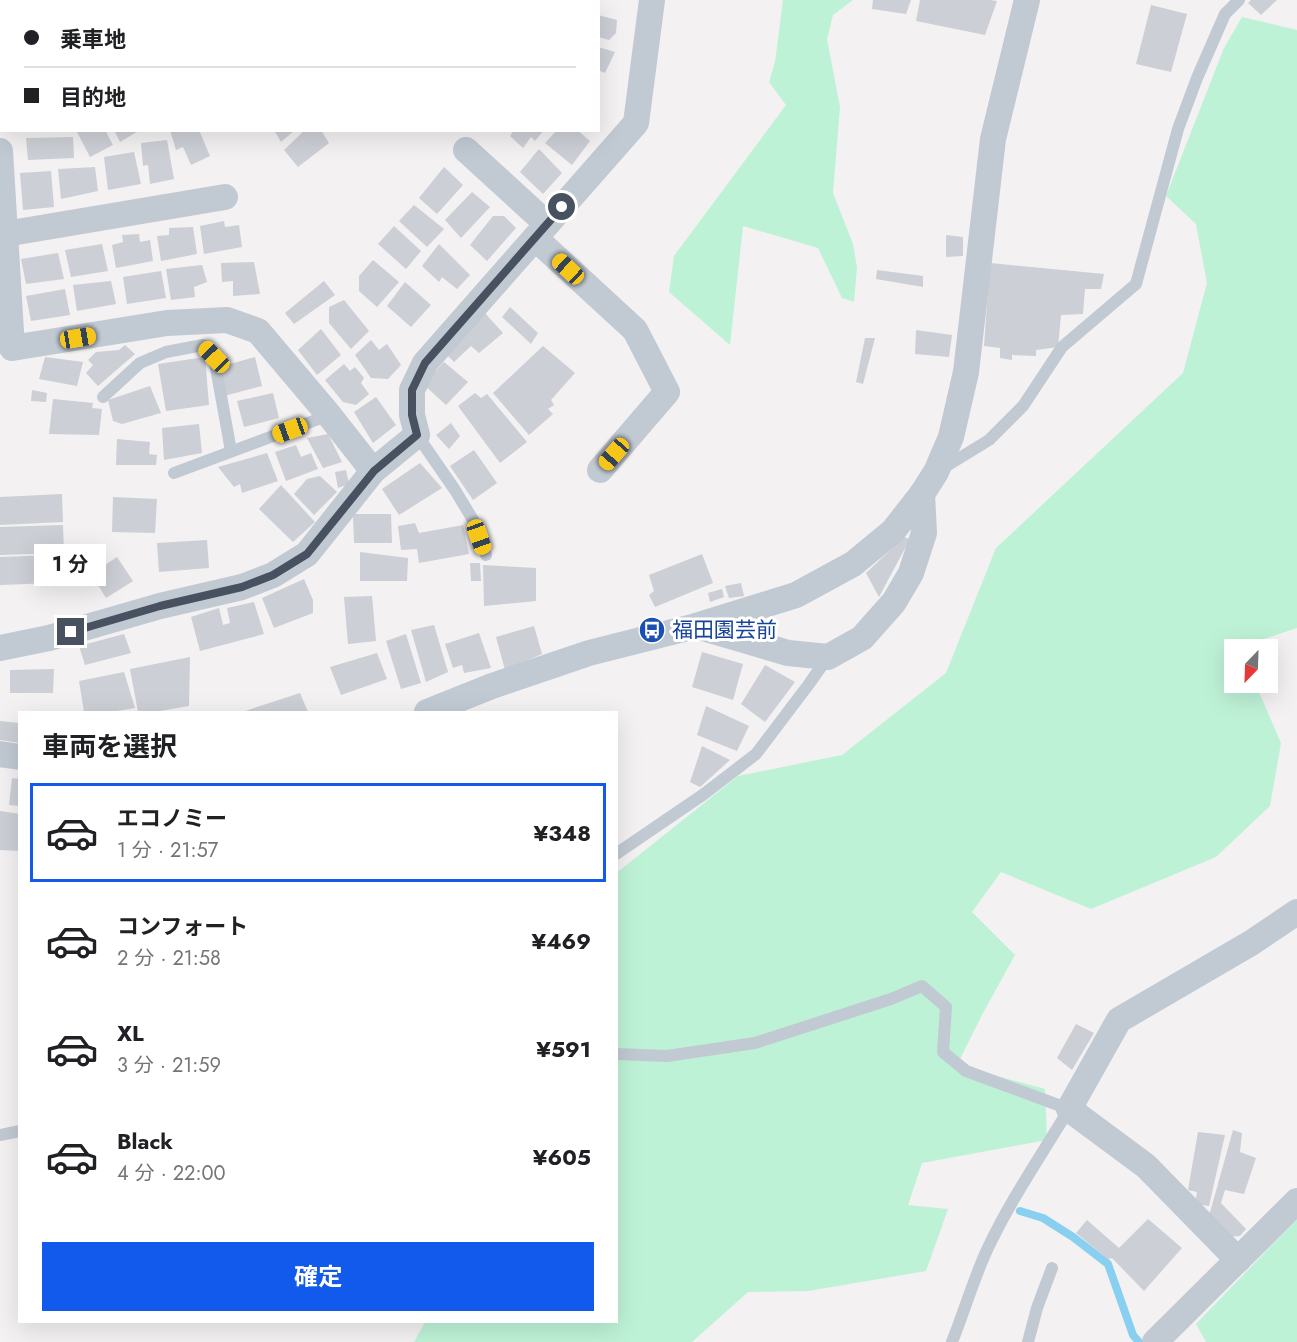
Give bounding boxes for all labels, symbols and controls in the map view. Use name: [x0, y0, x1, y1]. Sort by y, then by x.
text: 乗車地: [60, 23, 126, 55]
text: 目的地: [60, 81, 126, 113]
route start: [548, 193, 575, 220]
car: [549, 250, 587, 288]
car: [59, 326, 97, 350]
car: [195, 338, 233, 376]
car: [270, 415, 310, 445]
car: [595, 435, 633, 473]
car: [464, 517, 494, 557]
callout: 1 分: [35, 545, 107, 587]
text: 1 分: [52, 550, 88, 579]
bus stop icon: 福田園芸前: [637, 615, 667, 645]
place label: 福田園芸前: [672, 615, 777, 645]
route end: [57, 618, 84, 645]
north arrow: [1224, 639, 1278, 693]
map controls: [1224, 639, 1278, 693]
text: 車両を選択: [42, 727, 177, 766]
text: エコノミー: [117, 802, 227, 834]
icon: car: [45, 806, 99, 860]
text: ¥348: [533, 817, 591, 849]
text: 1 分 · 21:57: [117, 836, 218, 865]
text: コンフォート: [117, 910, 248, 942]
icon: car: [45, 914, 99, 968]
text: ¥469: [531, 925, 591, 957]
text: 2 分 · 21:58: [117, 944, 221, 973]
text: XL: [117, 1017, 144, 1049]
icon: car: [45, 1022, 99, 1076]
text: ¥591: [536, 1033, 591, 1065]
text: 3 分 · 21:59: [117, 1051, 221, 1080]
text: Black: [117, 1125, 173, 1157]
icon: car: [45, 1130, 99, 1184]
text: ¥605: [533, 1141, 591, 1173]
text: 4 分 · 22:00: [117, 1159, 225, 1188]
button: 確定: [42, 1242, 594, 1311]

